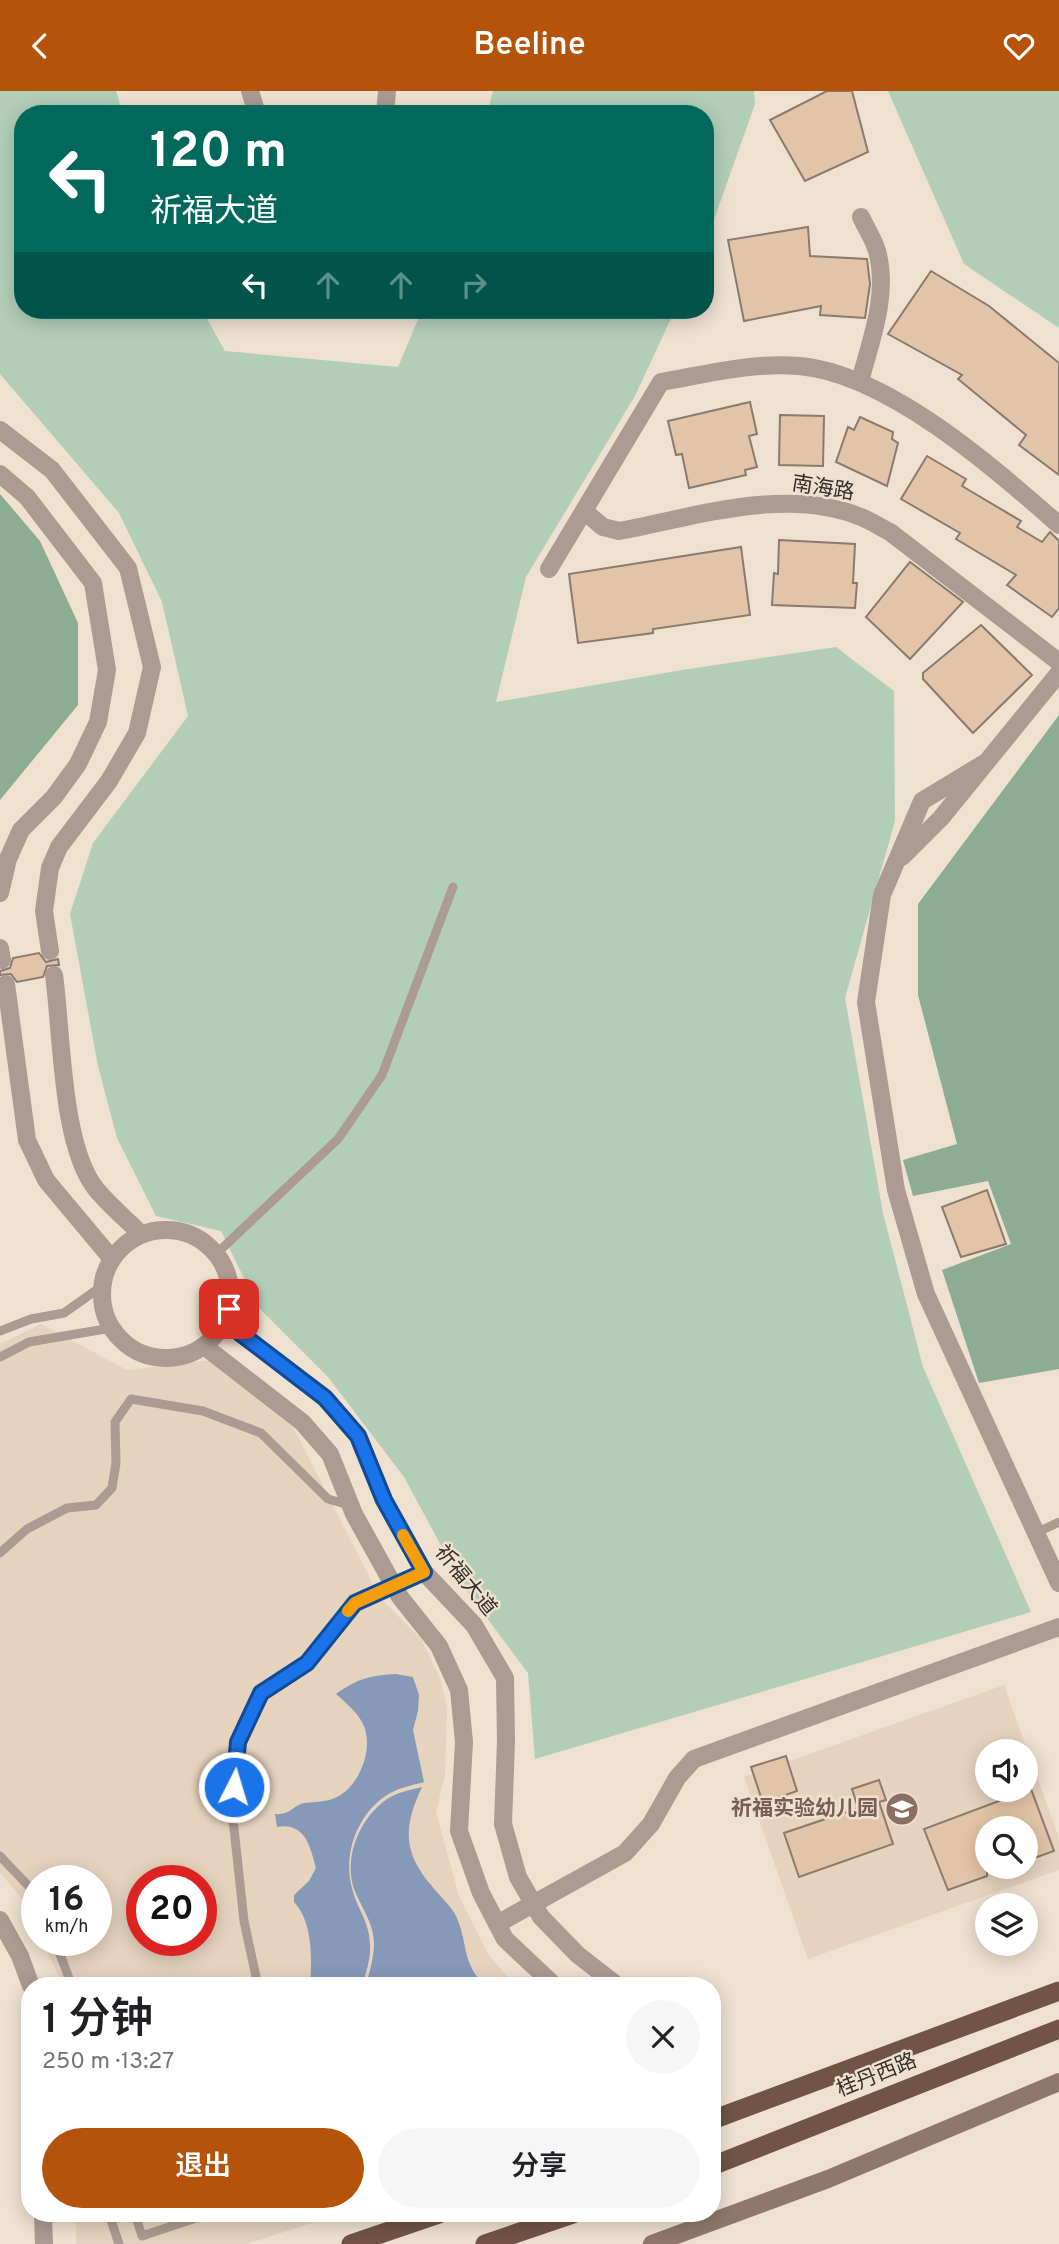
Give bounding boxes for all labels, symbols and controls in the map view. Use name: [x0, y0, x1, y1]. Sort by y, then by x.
text: Beeline: [473, 26, 586, 66]
icon: back: [21, 27, 59, 65]
icon: heart: [1000, 27, 1038, 65]
text: 120 m: [150, 123, 287, 185]
icon: left: [35, 133, 126, 224]
text: 祈福大道: [150, 193, 278, 233]
icon: left: [236, 266, 274, 304]
icon: ahead: [309, 266, 347, 304]
icon: ahead: [382, 266, 420, 304]
icon: right: [455, 266, 493, 304]
street label: 南海路: [790, 471, 856, 507]
pin: [199, 1279, 259, 1339]
icon: arrive: [210, 1290, 248, 1328]
street label: 祈福大道: [428, 1540, 502, 1622]
map controls: [975, 1739, 1038, 1956]
button: sound: [975, 1739, 1038, 1802]
position arrow: [197, 1750, 271, 1824]
school or university icon: 祈福实验幼儿园: [883, 1790, 921, 1828]
place label: 祈福实验幼儿园: [731, 1796, 878, 1823]
button: search: [975, 1816, 1038, 1879]
speed limit sign: 20: [126, 1865, 217, 1956]
text: 16: [49, 1879, 84, 1923]
button: layers: [975, 1893, 1038, 1956]
text: km/h: [45, 1916, 88, 1939]
text: 1 分钟: [42, 1995, 153, 2048]
button: close: [626, 2000, 700, 2074]
text: 250 m · 13:27: [42, 2048, 174, 2077]
street label: 桂丹西路: [833, 2048, 921, 2104]
button: 退出: [42, 2128, 364, 2208]
button: 分享: [378, 2128, 700, 2208]

